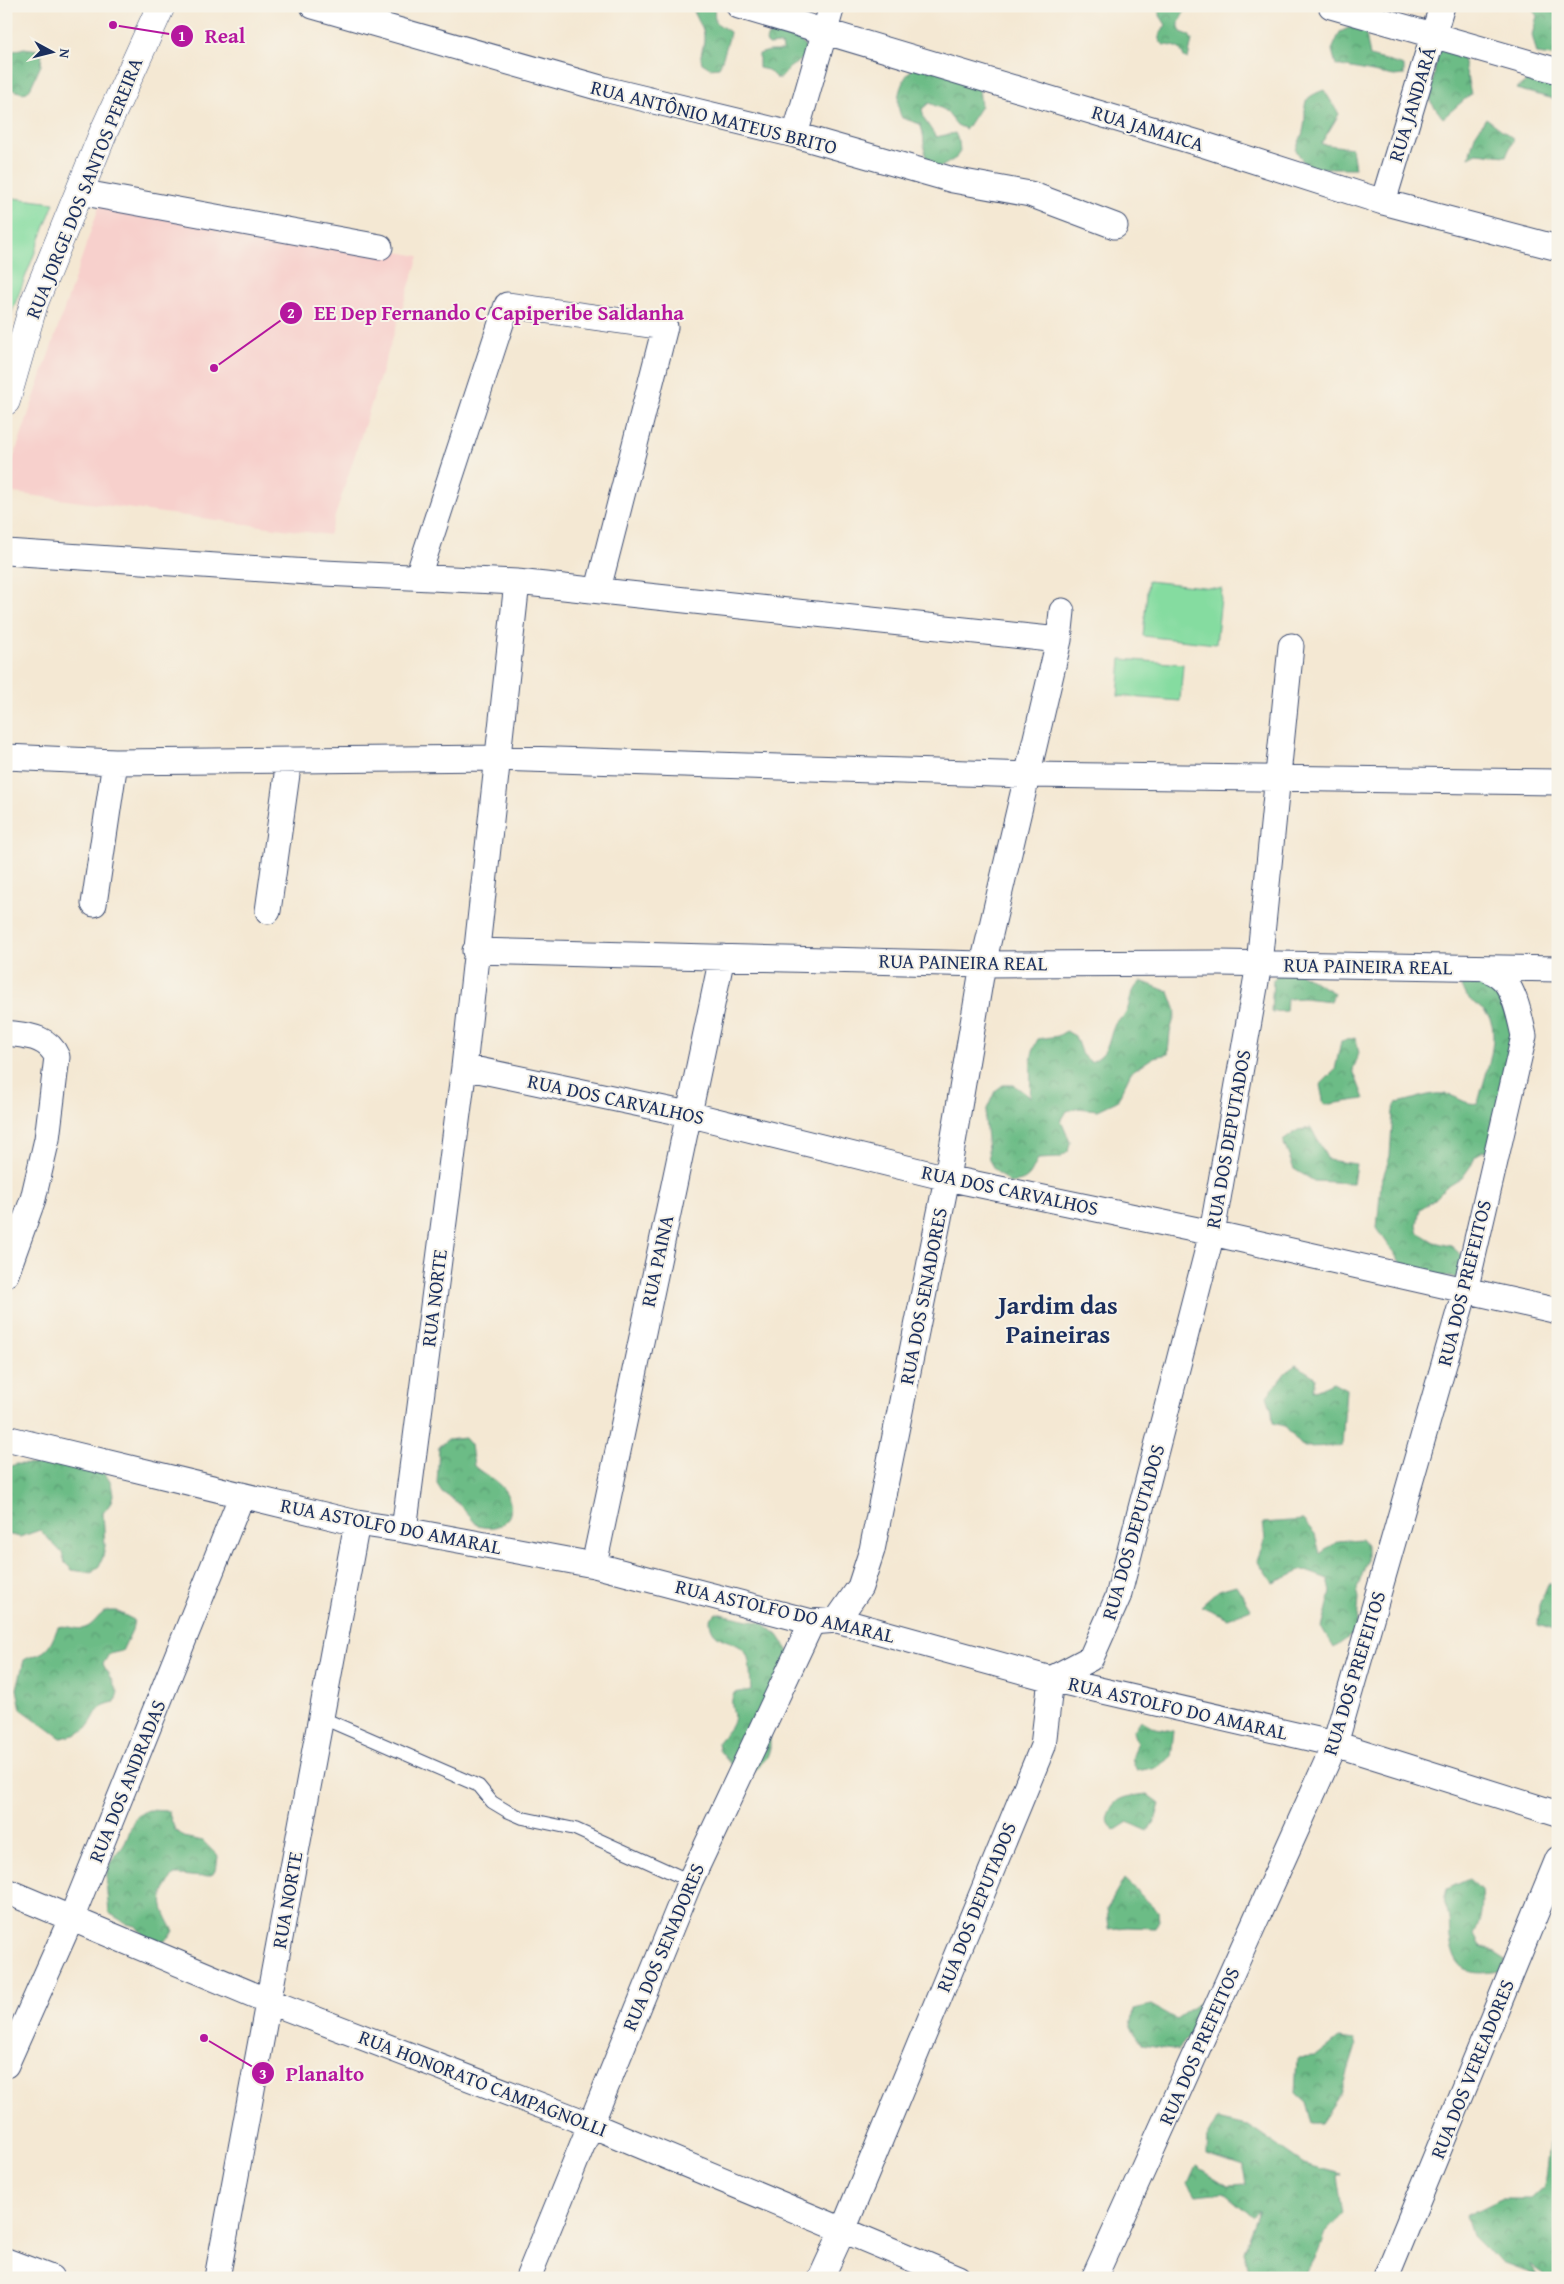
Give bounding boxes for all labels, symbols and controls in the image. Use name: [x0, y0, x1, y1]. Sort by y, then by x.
callout: Real: [170, 18, 255, 54]
text: Real: [205, 20, 246, 51]
text: 1: [178, 25, 186, 46]
north arrow: [28, 28, 78, 78]
street label: RUA JANDARÁ: [1380, 43, 1443, 165]
street label: RUA JORGE DOS SANTOS PEREIRA: [20, 54, 148, 322]
street label: RUA ANTÔNIO MATEUS BRITO: [588, 72, 840, 161]
street label: RUA JAMAICA: [1089, 97, 1208, 158]
callout: EE Dep Fernando C Capiperibe Saldanha: [279, 295, 694, 331]
text: EE Dep Fernando C Capiperibe Saldanha: [314, 297, 684, 328]
text: 2: [287, 302, 295, 323]
street label: RUA PAINEIRA REAL: [878, 946, 1048, 977]
street label: RUA PAINEIRA REAL: [1283, 950, 1453, 981]
street label: RUA DOS DEPUTADOS: [1198, 1047, 1258, 1231]
street label: RUA DOS CARVALHOS: [525, 1066, 707, 1131]
street label: RUA DOS CARVALHOS: [919, 1157, 1101, 1222]
street label: RUA DOS PREFEITOS: [1429, 1197, 1498, 1369]
street label: RUA DOS SENADORES: [891, 1205, 954, 1387]
street label: RUA PAINA: [633, 1212, 680, 1310]
street label: RUA NORTE: [413, 1248, 454, 1348]
district label: Jardim das Paineiras: [994, 1287, 1118, 1352]
street label: RUA DOS DEPUTADOS: [1094, 1441, 1171, 1623]
street label: RUA ASTOLFO DO AMARAL: [278, 1490, 504, 1561]
street label: RUA ASTOLFO DO AMARAL: [673, 1571, 898, 1650]
street label: RUA DOS PREFEITOS: [1315, 1587, 1392, 1758]
street label: RUA ASTOLFO DO AMARAL: [1066, 1668, 1291, 1747]
street label: RUA DOS ANDRADAS: [81, 1695, 172, 1867]
street label: RUA DOS DEPUTADOS: [928, 1817, 1023, 1996]
street label: RUA NORTE: [264, 1849, 309, 1951]
street label: RUA DOS SENADORES: [614, 1859, 711, 2035]
street label: RUA DOS PREFEITOS: [1151, 1962, 1246, 2129]
street label: RUA DOS VEREADORES: [1422, 1975, 1521, 2163]
street label: RUA HONORATO CAMPAGNOLLI: [355, 2022, 612, 2143]
callout: Planalto: [251, 2055, 374, 2091]
text: Planalto: [286, 2058, 364, 2089]
text: 3: [259, 2063, 267, 2084]

